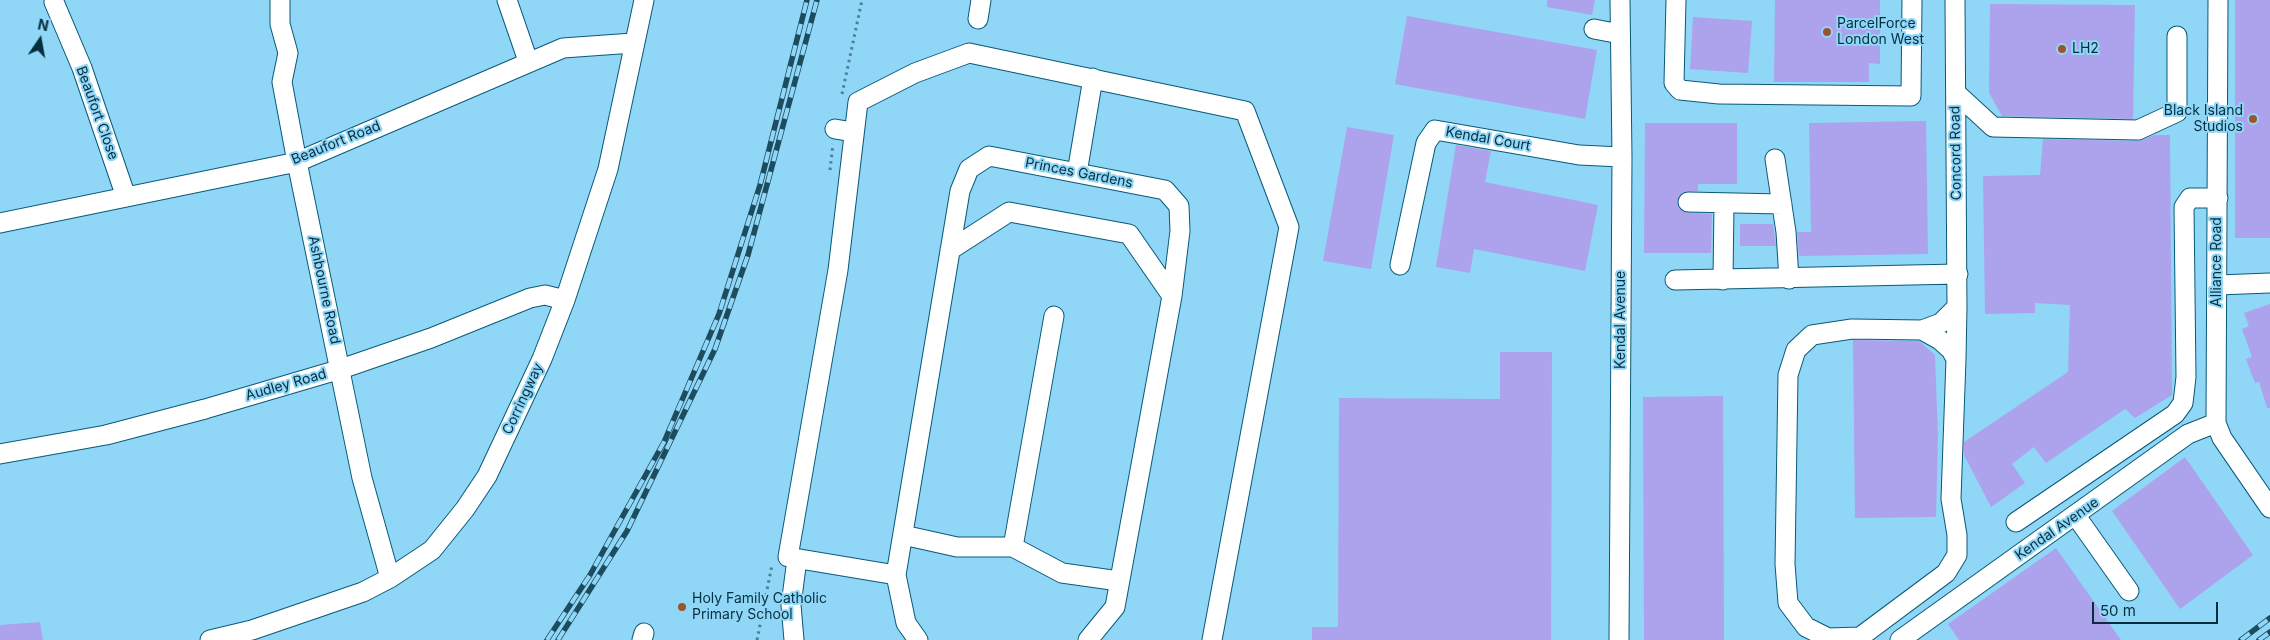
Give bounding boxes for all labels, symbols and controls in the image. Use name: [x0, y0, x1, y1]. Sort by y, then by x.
north arrow: [15, 15, 65, 65]
text: N: [36, 15, 50, 34]
place label: ParcelForce London West: [1837, 16, 1924, 48]
marker: ParcelForce London West: [1821, 26, 1833, 38]
place label: LH2: [2072, 41, 2099, 57]
marker: LH2: [2056, 43, 2068, 55]
street label: Beaufort Close: [72, 64, 122, 162]
place label: Black Island Studios: [2164, 103, 2243, 136]
street label: Concord Road: [1947, 106, 1965, 200]
marker: Black Island Studios: [2247, 113, 2259, 125]
street label: Beaufort Road: [289, 118, 383, 168]
street label: Kendal Court: [1444, 123, 1532, 155]
street label: Princes Gardens: [1024, 154, 1134, 192]
street label: Alliance Road: [2209, 217, 2225, 307]
street label: Ashbourne Road: [304, 234, 344, 346]
street label: Kendal Avenue: [1613, 271, 1629, 369]
street label: Corringway: [499, 361, 547, 437]
street label: Audley Road: [244, 365, 328, 405]
street label: Kendal Avenue: [2012, 494, 2102, 564]
place label: Holy Family Catholic Primary School: [692, 591, 827, 624]
scale bar: [2095, 592, 2221, 624]
marker: Holy Family Catholic Primary School: [676, 601, 688, 613]
text: 50 m: [2100, 601, 2136, 620]

